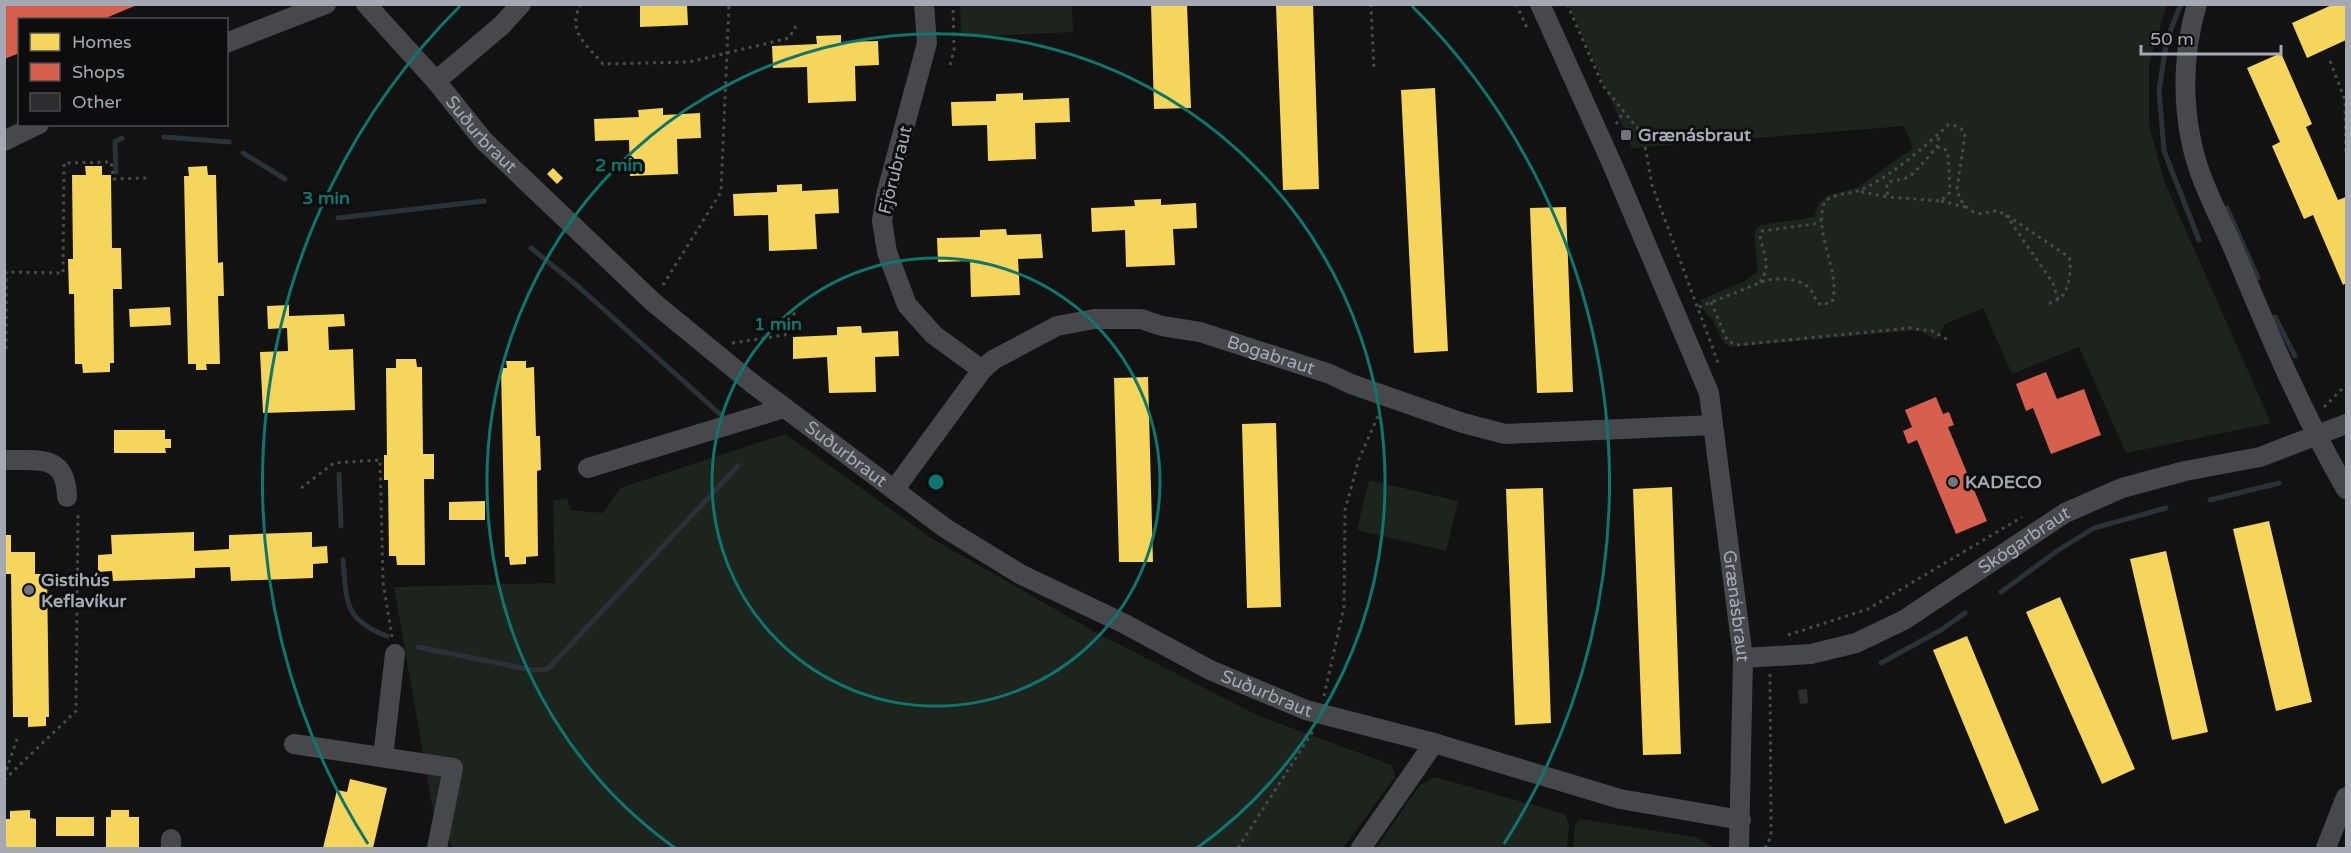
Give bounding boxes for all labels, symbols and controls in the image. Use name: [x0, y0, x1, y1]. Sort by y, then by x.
legend: [18, 18, 228, 126]
scale bar: [2141, 18, 2280, 56]
text: 50 m: [2150, 28, 2194, 50]
text: Homes: [72, 31, 132, 53]
text: Shops: [72, 61, 125, 83]
text: Other: [72, 91, 122, 113]
street label: Suðurbraut: [441, 91, 522, 178]
street label: Fjörubraut: [873, 123, 917, 216]
place label: Grænásbraut: [1638, 124, 1751, 146]
marker: Grænásbraut: [1619, 128, 1633, 142]
text: 2 min: [595, 154, 643, 176]
text: 3 min: [302, 187, 350, 209]
text: 1 min: [754, 313, 802, 335]
street label: Bogabraut: [1224, 330, 1318, 379]
street label: Suðurbraut: [801, 416, 891, 492]
place label: KADECO: [1965, 471, 2042, 493]
centre of rings: [926, 472, 946, 492]
marker: KADECO: [1946, 475, 1960, 489]
street label: Skógarbraut: [1974, 501, 2073, 579]
street label: Grænásbraut: [1718, 549, 1754, 662]
place label: Gistihús Keflavíkur: [41, 569, 127, 612]
marker: Gistihús Keflavíkur: [22, 583, 36, 597]
street label: Suðurbraut: [1218, 665, 1314, 722]

